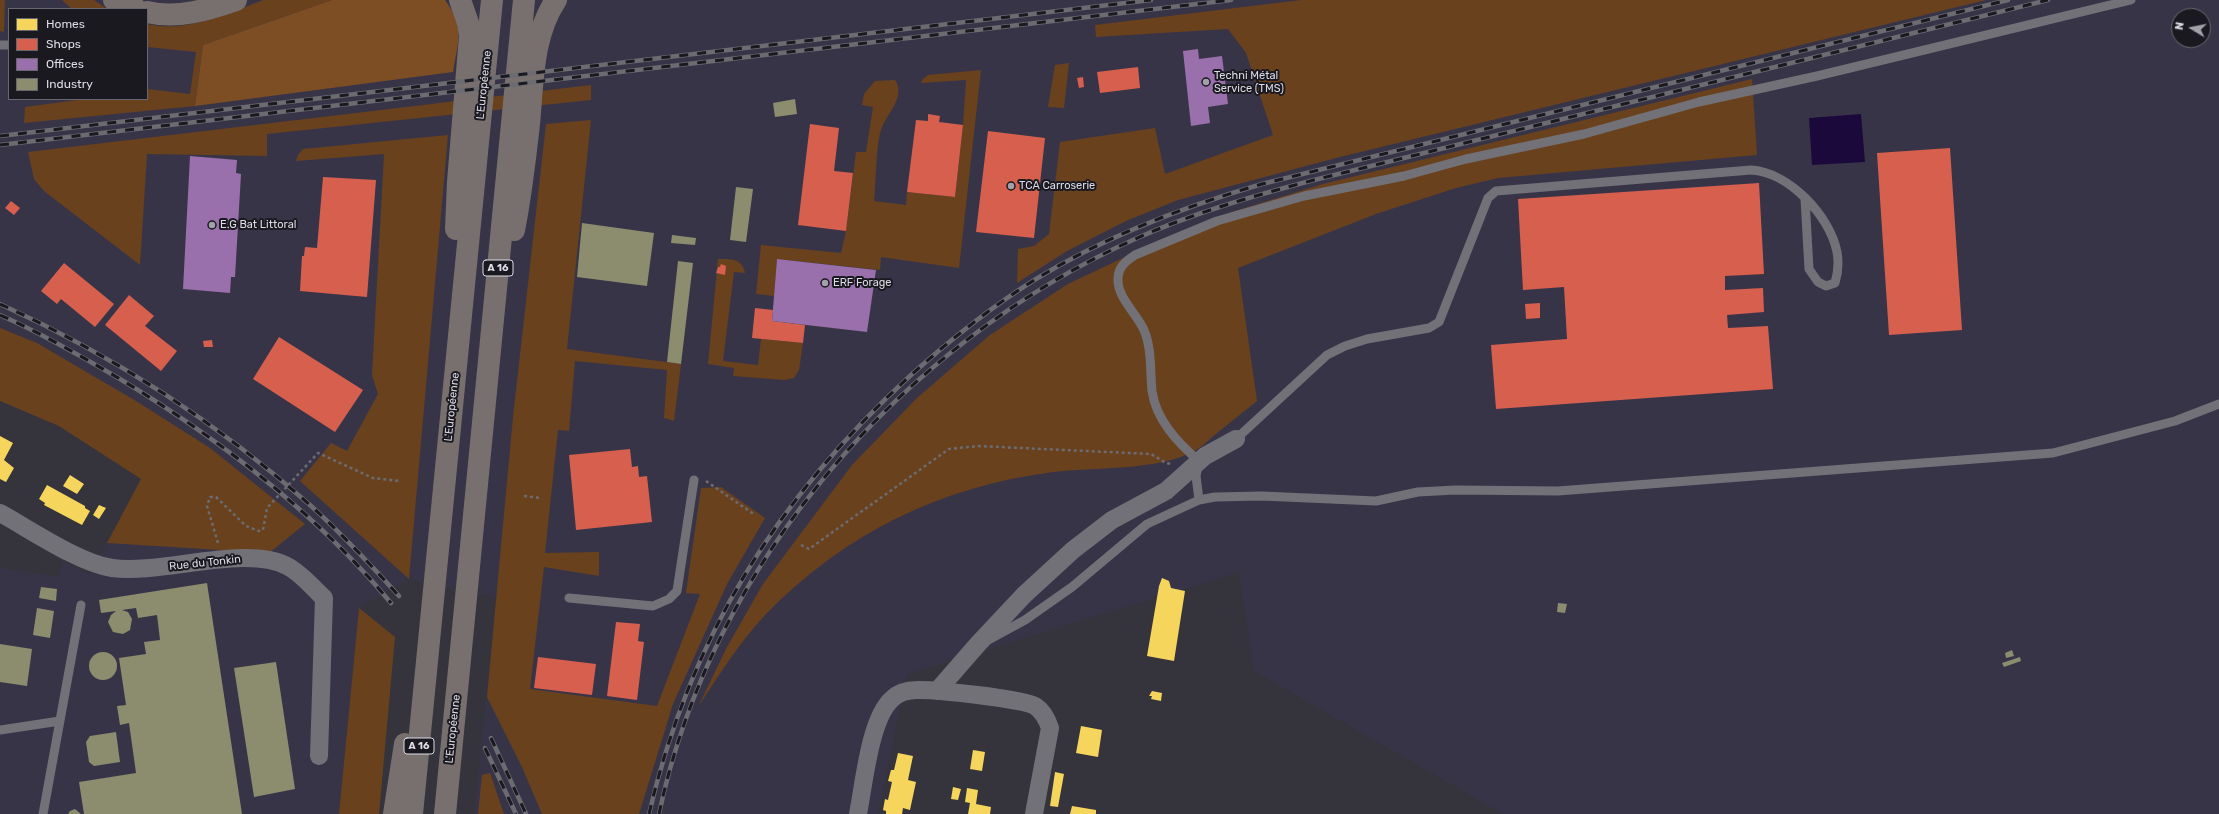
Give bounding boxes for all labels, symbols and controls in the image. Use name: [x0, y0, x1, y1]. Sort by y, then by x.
legend: [8, 8, 148, 100]
north arrow: [2171, 8, 2211, 48]
text: Homes: [46, 17, 85, 31]
text: N: [2173, 21, 2187, 31]
text: Shops: [46, 37, 81, 51]
street label: L'Européenne: [474, 50, 494, 120]
text: Offices: [46, 57, 84, 71]
place label: Techni Métal Service (TMS): [1214, 69, 1284, 95]
text: Industry: [46, 77, 93, 91]
marker: Techni Métal Service (TMS): [1201, 77, 1211, 87]
place label: TCA Carroserie: [1019, 179, 1095, 193]
marker: TCA Carroserie: [1006, 181, 1016, 191]
place label: E.G Bat Littoral: [220, 218, 296, 232]
marker: E.G Bat Littoral: [207, 220, 217, 230]
road number: A 16: [483, 260, 513, 276]
place label: ERF Forage: [833, 276, 891, 290]
marker: ERF Forage: [820, 278, 830, 288]
street label: L'Européenne: [442, 372, 462, 442]
street label: Rue du Tonkin: [169, 553, 241, 573]
street label: L'Européenne: [443, 694, 463, 764]
road number: A 16: [404, 738, 434, 754]

